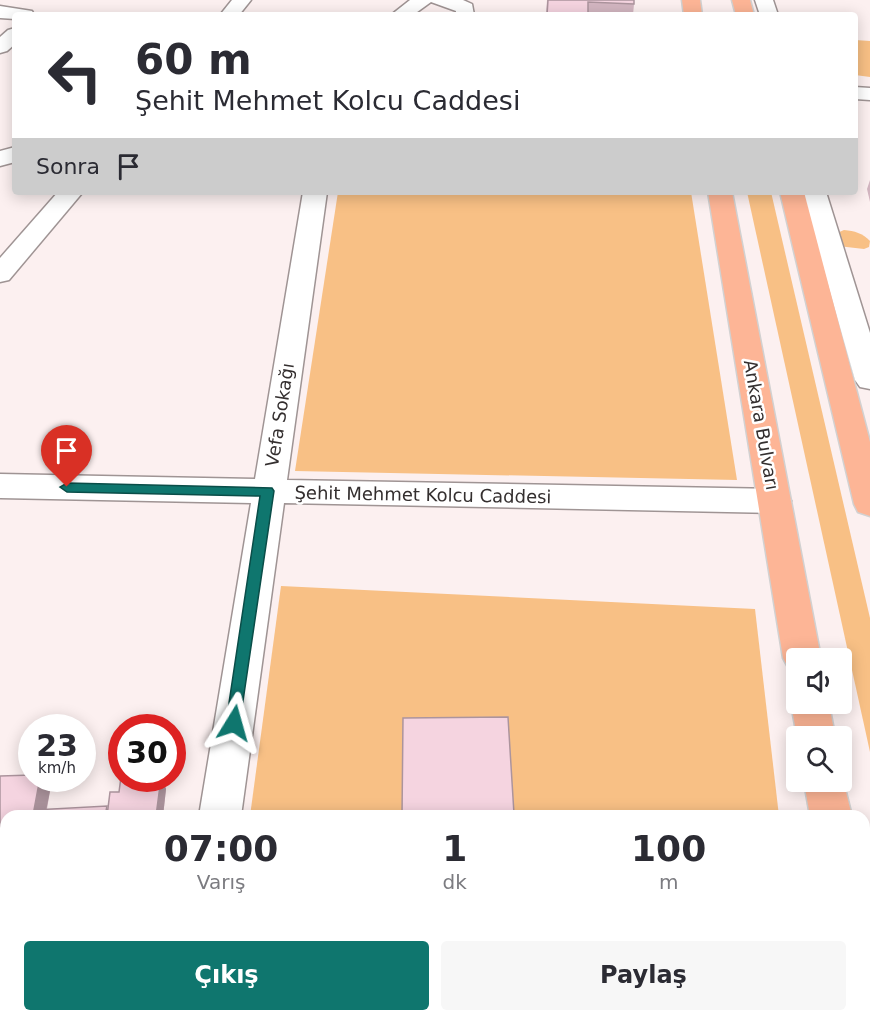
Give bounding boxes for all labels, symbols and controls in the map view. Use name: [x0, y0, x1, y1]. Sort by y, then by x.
text: 60 m: [135, 35, 252, 84]
icon: left: [36, 36, 114, 114]
text: Şehit Mehmet Kolcu Caddesi: [135, 85, 520, 116]
icon: arrive: [112, 150, 145, 183]
text: Sonra: [36, 154, 100, 179]
street label: Ankara Bulvarı: [740, 358, 783, 492]
street label: Vefa Sokağı: [261, 361, 298, 468]
pin: [41, 425, 92, 487]
icon: arrive: [50, 434, 83, 467]
street label: Şehit Mehmet Kolcu Caddesi: [294, 482, 552, 507]
map controls: [786, 648, 852, 792]
button: sound: [786, 648, 852, 714]
position arrow: [202, 691, 266, 755]
speed limit sign: 30: [108, 714, 186, 792]
button: search: [786, 726, 852, 792]
text: 23: [36, 728, 78, 763]
text: km/h: [38, 759, 76, 777]
text: 07:00: [164, 828, 278, 869]
text: 1: [442, 828, 467, 869]
text: 100: [631, 828, 706, 869]
text: Varış: [197, 870, 245, 894]
text: dk: [443, 870, 467, 894]
text: m: [659, 870, 678, 894]
button: Çıkış: [24, 941, 429, 1010]
button: Paylaş: [441, 941, 846, 1010]

